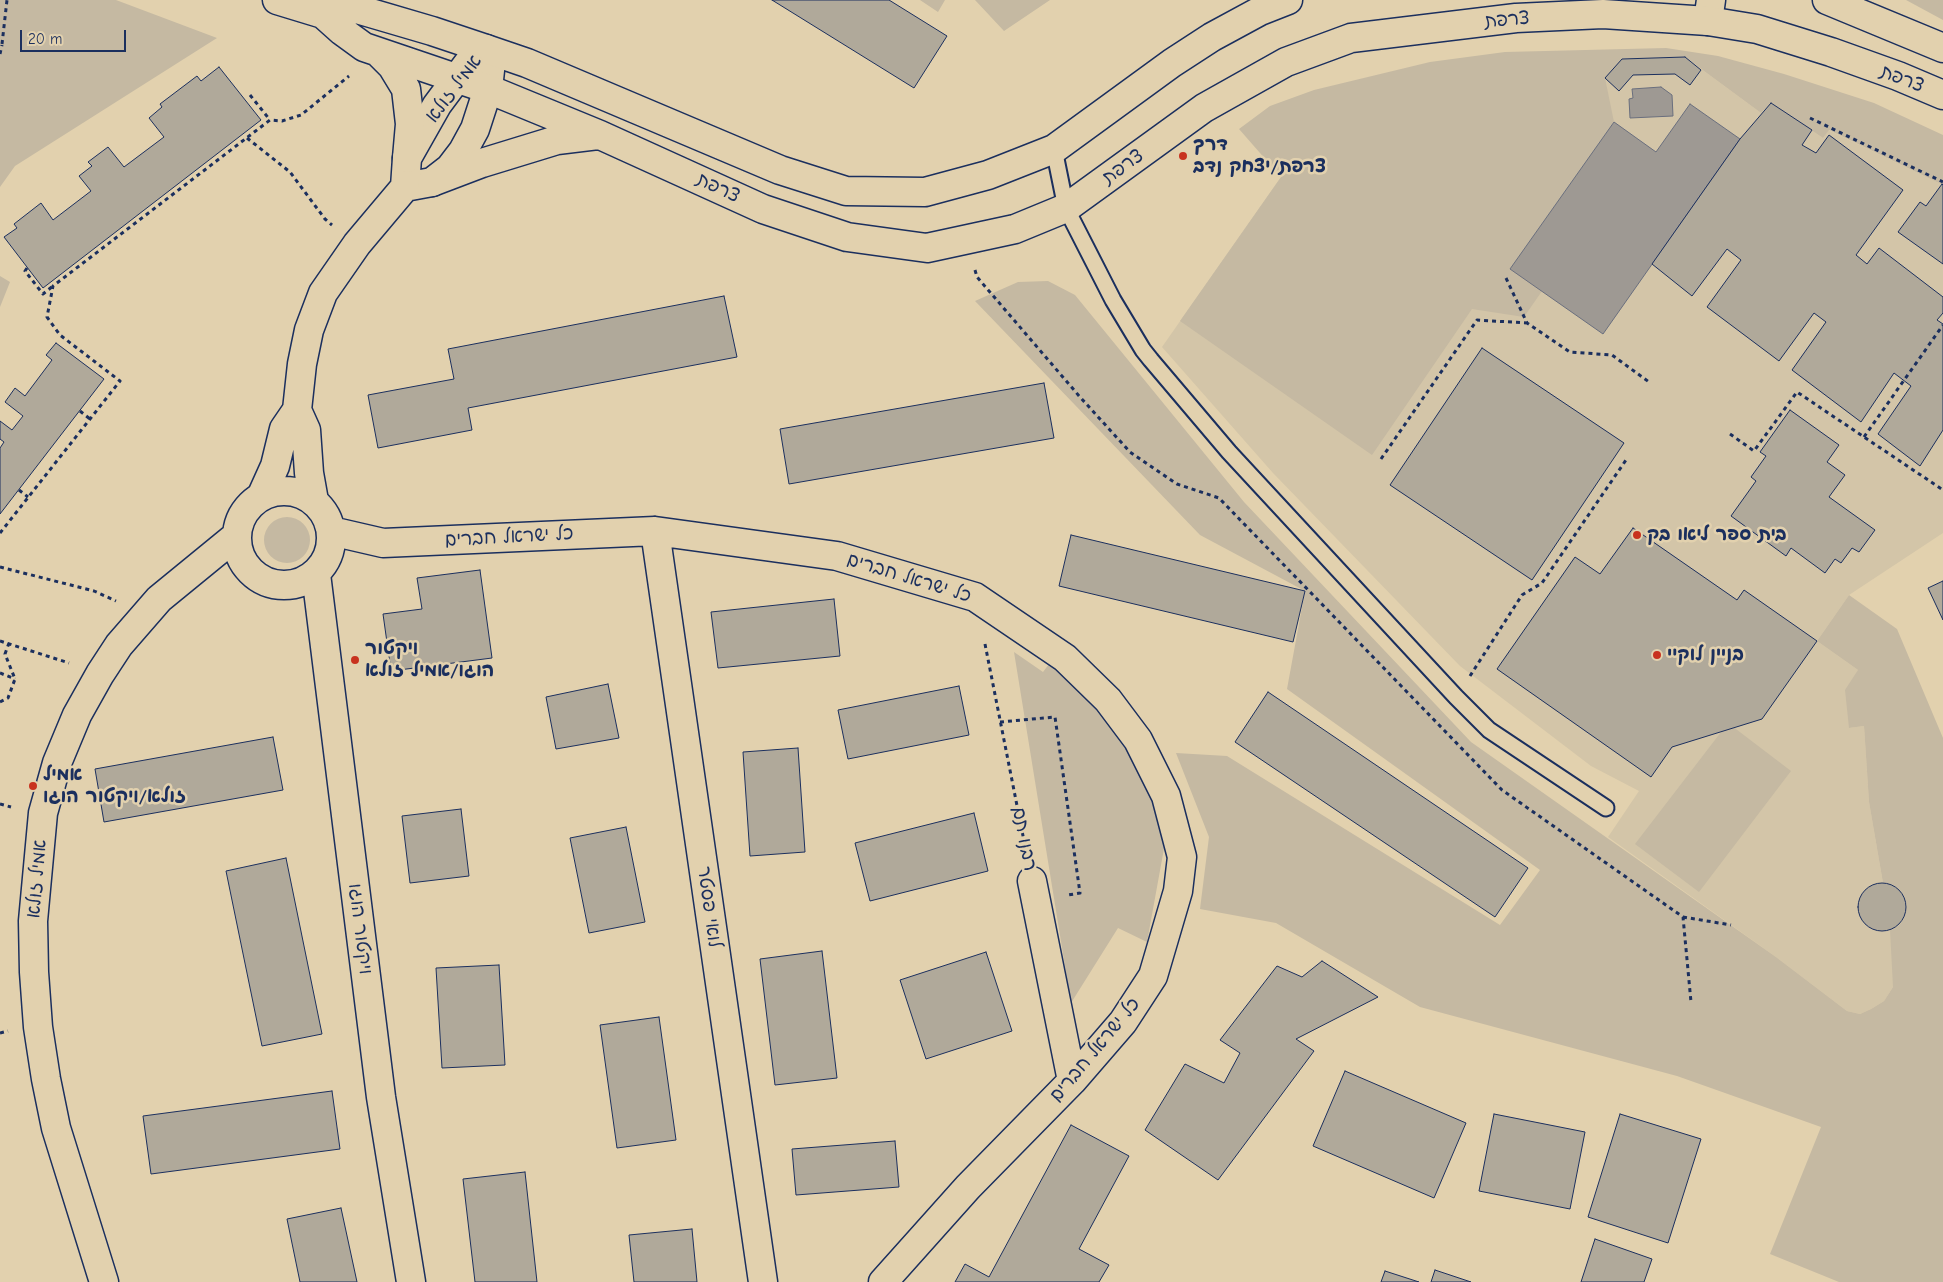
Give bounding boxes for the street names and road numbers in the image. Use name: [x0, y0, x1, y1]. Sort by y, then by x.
street label: צרפת: [1483, 7, 1531, 33]
street label: אמיל זולא: [421, 51, 487, 127]
street label: צרפת: [1877, 60, 1927, 98]
street label: צרפת: [1098, 144, 1148, 190]
street label: צרפת: [693, 168, 743, 208]
street label: כל ישראל חברים: [444, 522, 574, 552]
street label: כל ישראל חברים: [844, 548, 974, 608]
street label: רבנו תם: [1007, 805, 1041, 873]
street label: אמיל זולא: [22, 839, 52, 919]
street label: לואי פסטר: [692, 865, 726, 949]
street label: ויקטור הוגו: [343, 882, 377, 976]
street label: כל ישראל חברים: [1045, 993, 1145, 1107]

